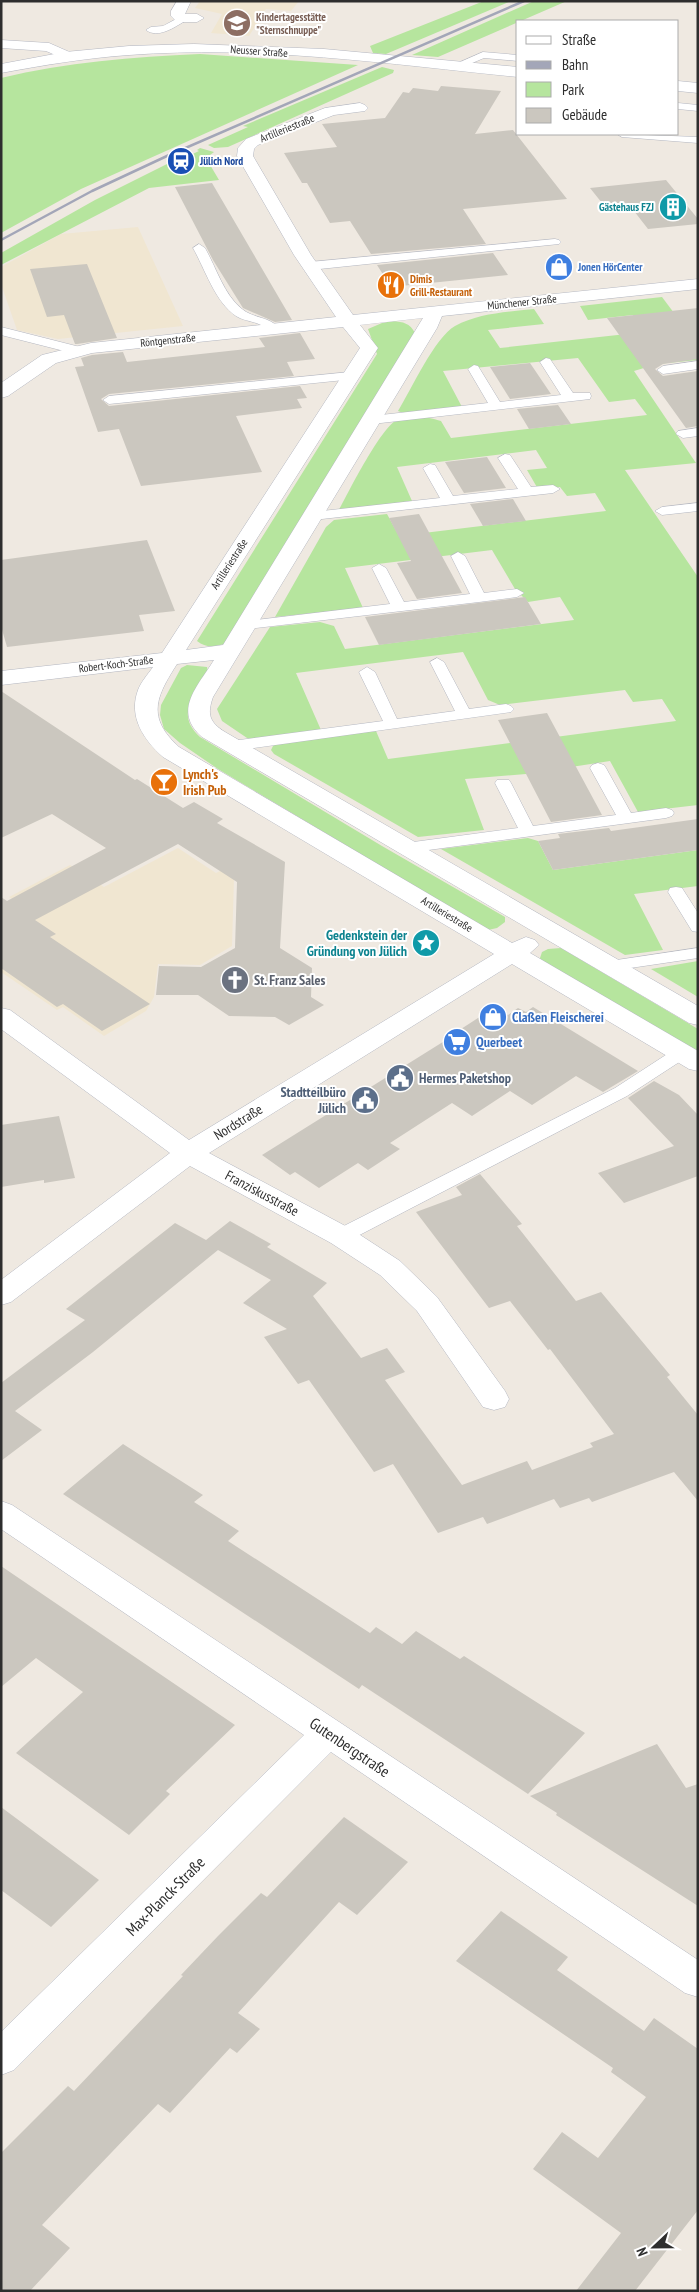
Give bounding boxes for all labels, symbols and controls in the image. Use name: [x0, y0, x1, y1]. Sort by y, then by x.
school or university icon: Kindertagesstätte "Sternschnuppe": [222, 8, 252, 38]
place label: Kindertagesstätte "Sternschnuppe": [256, 10, 326, 37]
legend: [516, 20, 679, 135]
text: Straße: [562, 30, 596, 49]
street label: Neusser Straße: [230, 42, 289, 60]
text: Bahn: [562, 55, 588, 74]
text: Park: [562, 80, 584, 99]
text: Gebäude: [562, 105, 607, 124]
street label: Artilleriestraße: [258, 111, 317, 145]
station icon: Jülich Nord: [166, 146, 196, 176]
place label: Jülich Nord: [199, 154, 243, 168]
building icon: Gästehaus FZJ: [658, 192, 688, 222]
place label: Gästehaus FZJ: [599, 200, 654, 214]
shop icon: Jonen HörCenter: [544, 252, 574, 282]
place label: Jonen HörCenter: [577, 260, 643, 274]
restaurant icon: Dimis Grill-Restaurant: [376, 270, 406, 300]
place label: Dimis Grill-Restaurant: [410, 272, 473, 299]
street label: Münchener Straße: [487, 291, 558, 313]
street label: Röntgenstraße: [140, 330, 197, 350]
street label: Artilleriestraße: [207, 536, 251, 592]
street label: Robert-Koch-Straße: [78, 652, 154, 676]
place label: Lynch's Irish Pub: [183, 765, 226, 799]
bar icon: Lynch's Irish Pub: [149, 767, 179, 797]
street label: Artilleriestraße: [419, 893, 476, 935]
place label: Gedenkstein der Gründung von Jülich: [307, 926, 408, 960]
place icon: Gedenkstein der Gründung von Jülich: [411, 928, 441, 958]
church icon: St. Franz Sales: [220, 965, 250, 995]
place label: St. Franz Sales: [254, 971, 325, 989]
shop icon: Claßen Fleischerei: [478, 1002, 508, 1032]
place label: Claßen Fleischerei: [512, 1008, 604, 1026]
supermarket icon: Querbeet: [442, 1027, 472, 1057]
place label: Querbeet: [476, 1033, 522, 1051]
public building icon: Hermes Paketshop: [385, 1063, 415, 1093]
place label: Hermes Paketshop: [419, 1069, 511, 1087]
place label: Stadtteilbüro Jülich: [280, 1083, 346, 1117]
public building icon: Stadtteilbüro Jülich: [350, 1085, 380, 1115]
street label: Nordstraße: [210, 1100, 266, 1144]
street label: Franziskusstraße: [222, 1166, 302, 1220]
street label: Gutenbergstraße: [306, 1713, 394, 1781]
street label: Max-Planck-Straße: [121, 1852, 209, 1940]
north arrow: [629, 2222, 679, 2272]
text: N: [632, 2245, 652, 2259]

